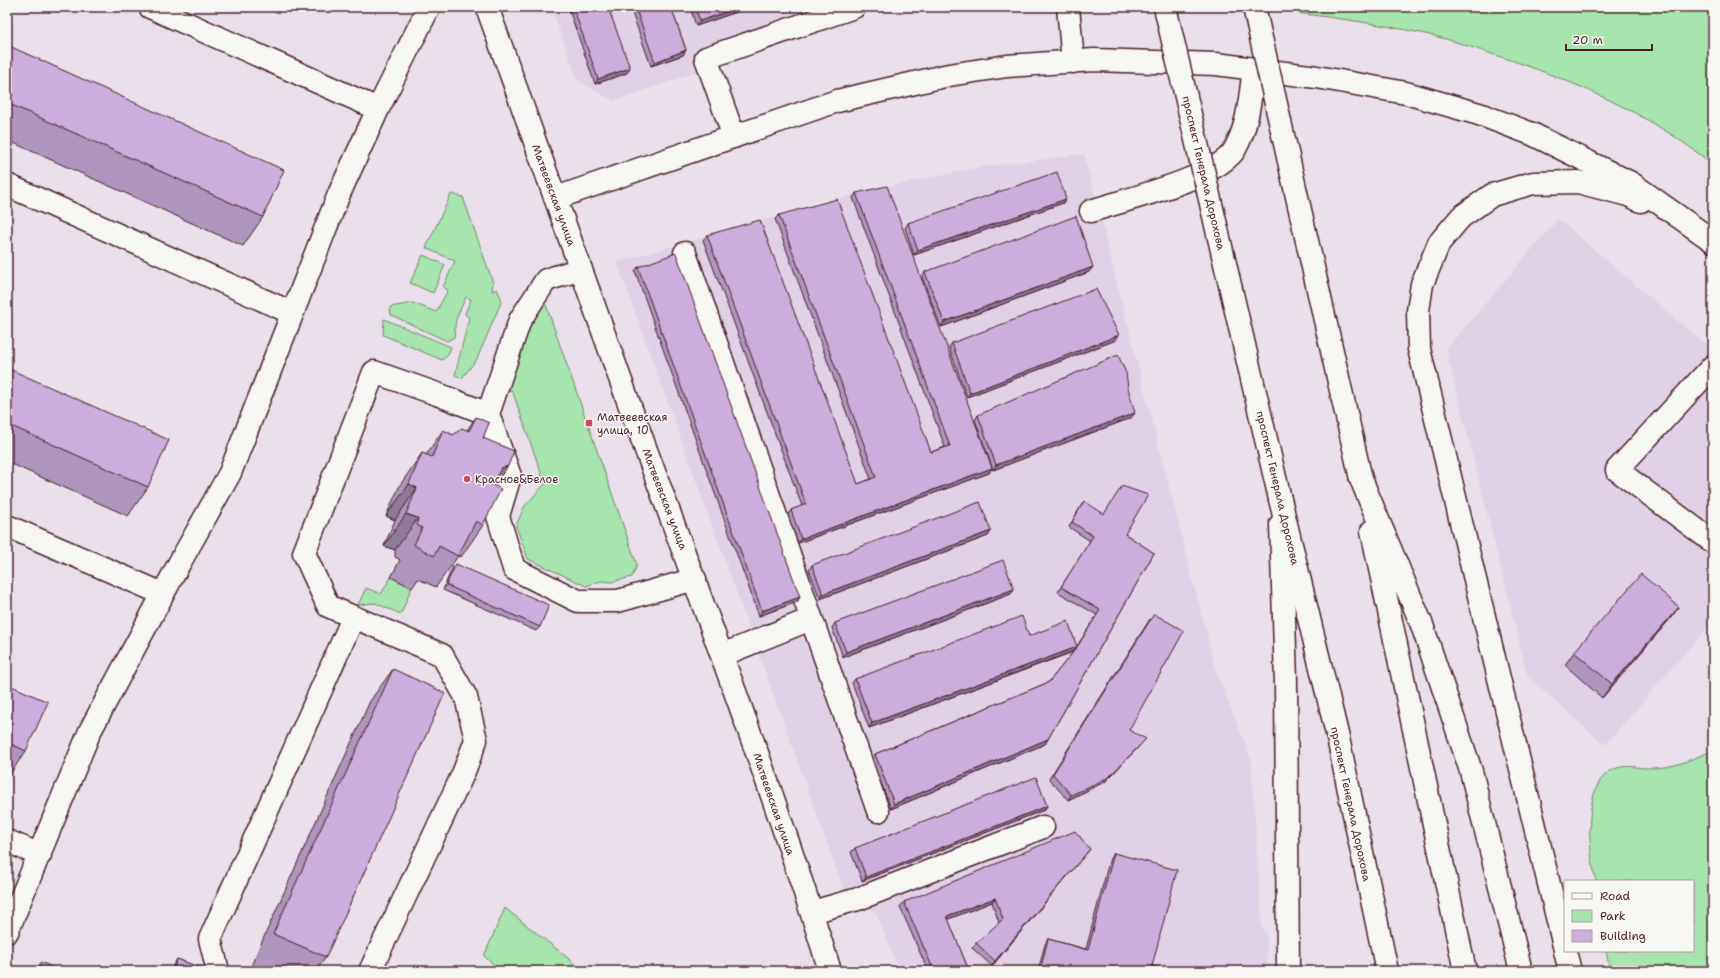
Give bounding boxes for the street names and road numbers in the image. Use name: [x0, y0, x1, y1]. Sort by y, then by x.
street label: проспект Генерала Дорохова: [1178, 95, 1229, 252]
street label: Матвеевская улица: [528, 142, 579, 248]
street label: проспект Генерала Дорохова: [1252, 410, 1303, 567]
street label: Матвеевская улица: [638, 446, 691, 552]
street label: проспект Генерала Дорохова: [1327, 725, 1374, 883]
street label: Матвеевская улица: [749, 751, 798, 858]

